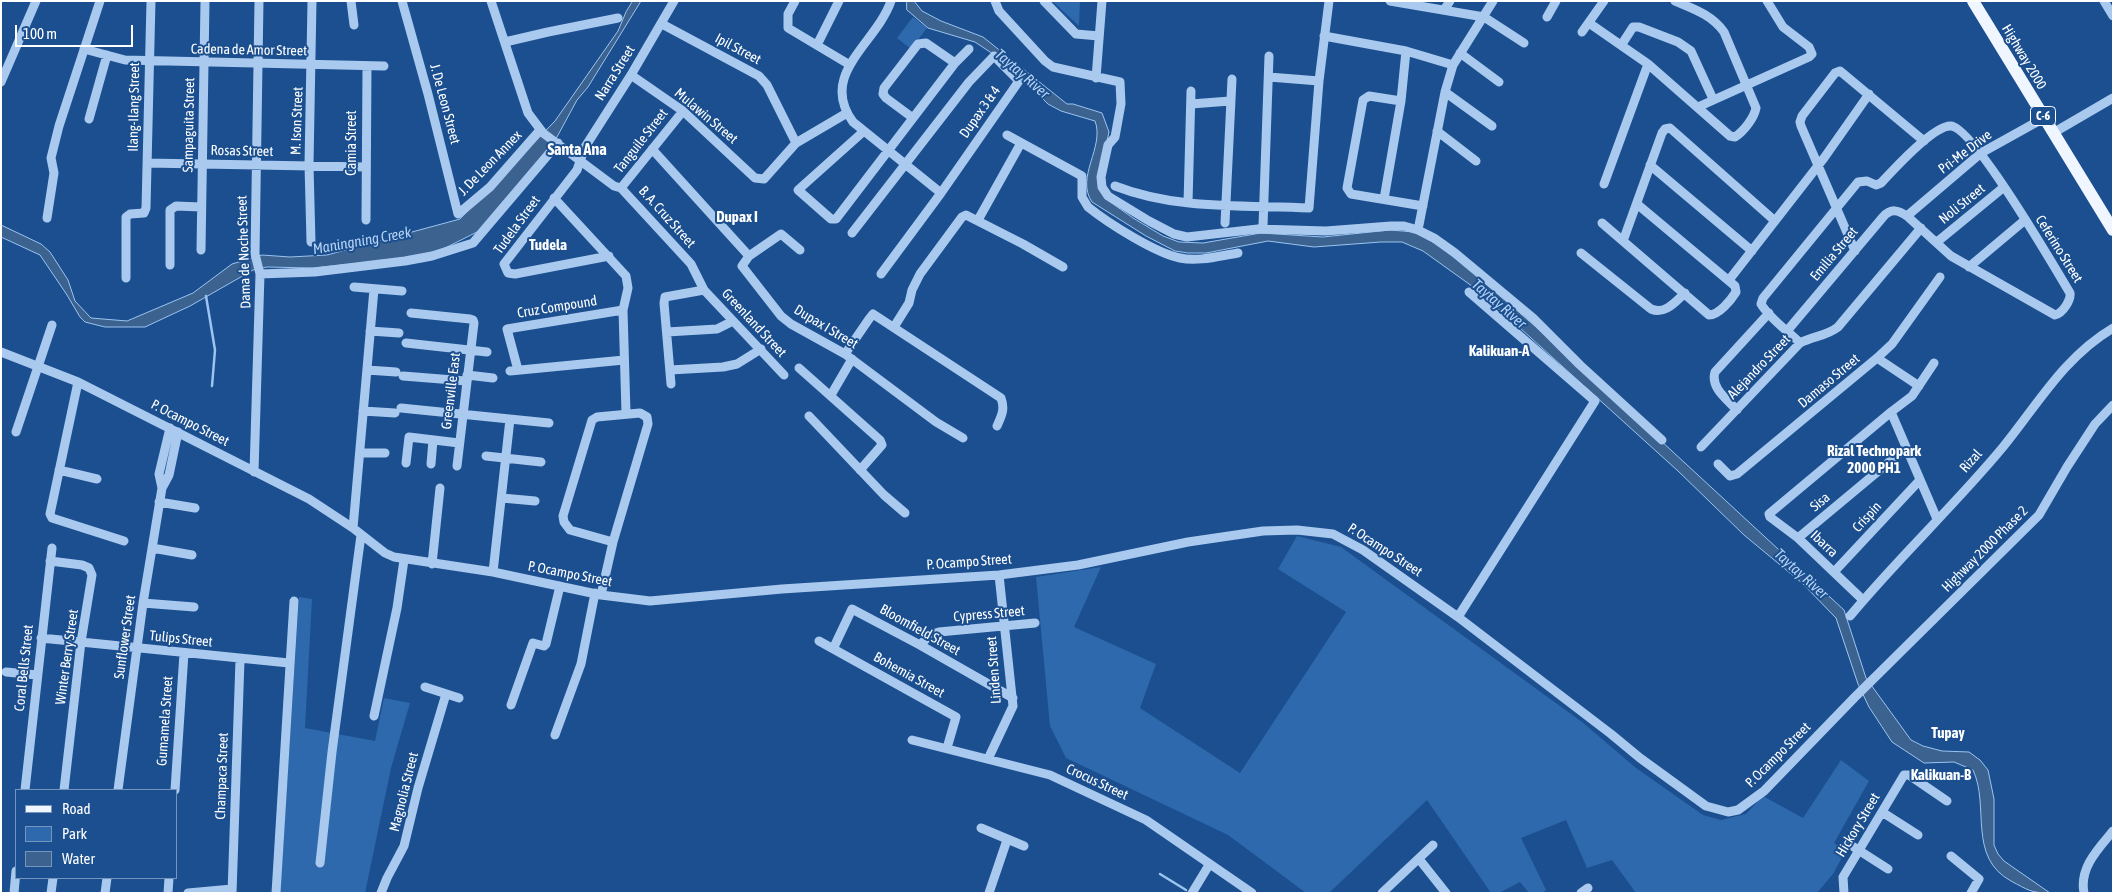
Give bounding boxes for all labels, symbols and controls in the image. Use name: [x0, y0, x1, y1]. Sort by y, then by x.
scale bar: [18, 15, 135, 47]
street label: Highway 2000: [1998, 21, 2050, 93]
text: 100 m: [23, 25, 57, 42]
street label: Ipil Street: [712, 30, 764, 68]
street label: Cadena de Amor Street: [191, 41, 307, 59]
street label: Narra Street: [591, 42, 639, 104]
water label: Taytay River: [991, 45, 1053, 103]
street label: Ilang-Ilang Street: [125, 62, 143, 152]
street label: J. De Leon Street: [426, 62, 464, 146]
street label: Sampaguita Street: [180, 77, 198, 173]
street label: Dupax 3 & 4: [956, 83, 1004, 141]
street label: Mulawin Street: [671, 85, 741, 147]
street label: M. Ison Street: [287, 87, 307, 155]
street label: Tanguile Street: [611, 105, 671, 177]
road number: C-6: [2030, 106, 2056, 125]
street label: Camia Street: [344, 110, 360, 176]
street label: Pri-Me Drive: [1935, 126, 1995, 178]
street label: J. De Leon Annex: [455, 127, 525, 199]
district label: Santa Ana: [547, 140, 607, 160]
street label: Rosas Street: [211, 142, 273, 160]
street label: Noli Street: [1936, 180, 1988, 228]
street label: B. A. Cruz Street: [635, 183, 699, 251]
street label: Tudela Street: [490, 193, 544, 257]
street label: Dama de Noche Street: [234, 195, 254, 309]
district label: Dupax I: [716, 208, 758, 226]
street label: Ceferino Street: [2032, 212, 2086, 286]
water label: Maningning Creek: [311, 223, 413, 259]
street label: Emilia Street: [1807, 224, 1861, 284]
district label: Tudela: [529, 236, 567, 254]
water label: Taytay River: [1468, 275, 1530, 333]
street label: Greenland Street: [718, 285, 790, 361]
street label: Cruz Compound: [516, 292, 598, 322]
street label: Dupax I Street: [791, 301, 861, 353]
street label: Alejandro Street: [1724, 331, 1794, 403]
district label: Kalikuan-A: [1469, 342, 1529, 360]
street label: Damaso Street: [1795, 350, 1863, 412]
street label: Greenville East: [438, 352, 464, 430]
street label: P. Ocampo Street: [148, 396, 232, 450]
district label: Rizal Technopark 2000 PH1: [1827, 442, 1921, 477]
street label: Rizal: [1956, 446, 1986, 476]
street label: Sisa: [1807, 489, 1833, 515]
street label: Crispin: [1849, 498, 1885, 536]
street label: Highway 2000 Phase 2: [1938, 502, 2032, 596]
street label: P. Ocampo Street: [1345, 520, 1425, 580]
street label: Ibarra: [1807, 527, 1841, 561]
water label: Taytay River: [1770, 545, 1832, 603]
street label: P. Ocampo Street: [926, 551, 1012, 573]
street label: P. Ocampo Street: [526, 558, 614, 590]
street label: Sunflower Street: [111, 594, 139, 680]
street label: Bloomfield Street: [877, 601, 963, 659]
street label: Cypress Street: [953, 603, 1025, 625]
street label: Winter Berry Street: [52, 608, 82, 706]
street label: Coral Bells Street: [11, 624, 37, 712]
street label: Tulips Street: [149, 627, 213, 651]
street label: Linden Street: [983, 636, 1005, 704]
street label: Bohemia Street: [870, 649, 948, 701]
street label: Gumamela Street: [153, 675, 177, 767]
street label: P. Ocampo Street: [1742, 719, 1814, 791]
district label: Tupay: [1931, 724, 1965, 742]
street label: Champaca Street: [212, 732, 232, 820]
street label: Magnolia Street: [386, 750, 422, 834]
street label: Crocus Street: [1063, 760, 1131, 804]
district label: Kalikuan-B: [1911, 766, 1971, 784]
legend: [15, 789, 178, 879]
street label: Hickory Street: [1832, 790, 1884, 860]
text: Road: [62, 800, 91, 817]
text: Park: [62, 825, 87, 842]
text: Water: [62, 850, 95, 867]

